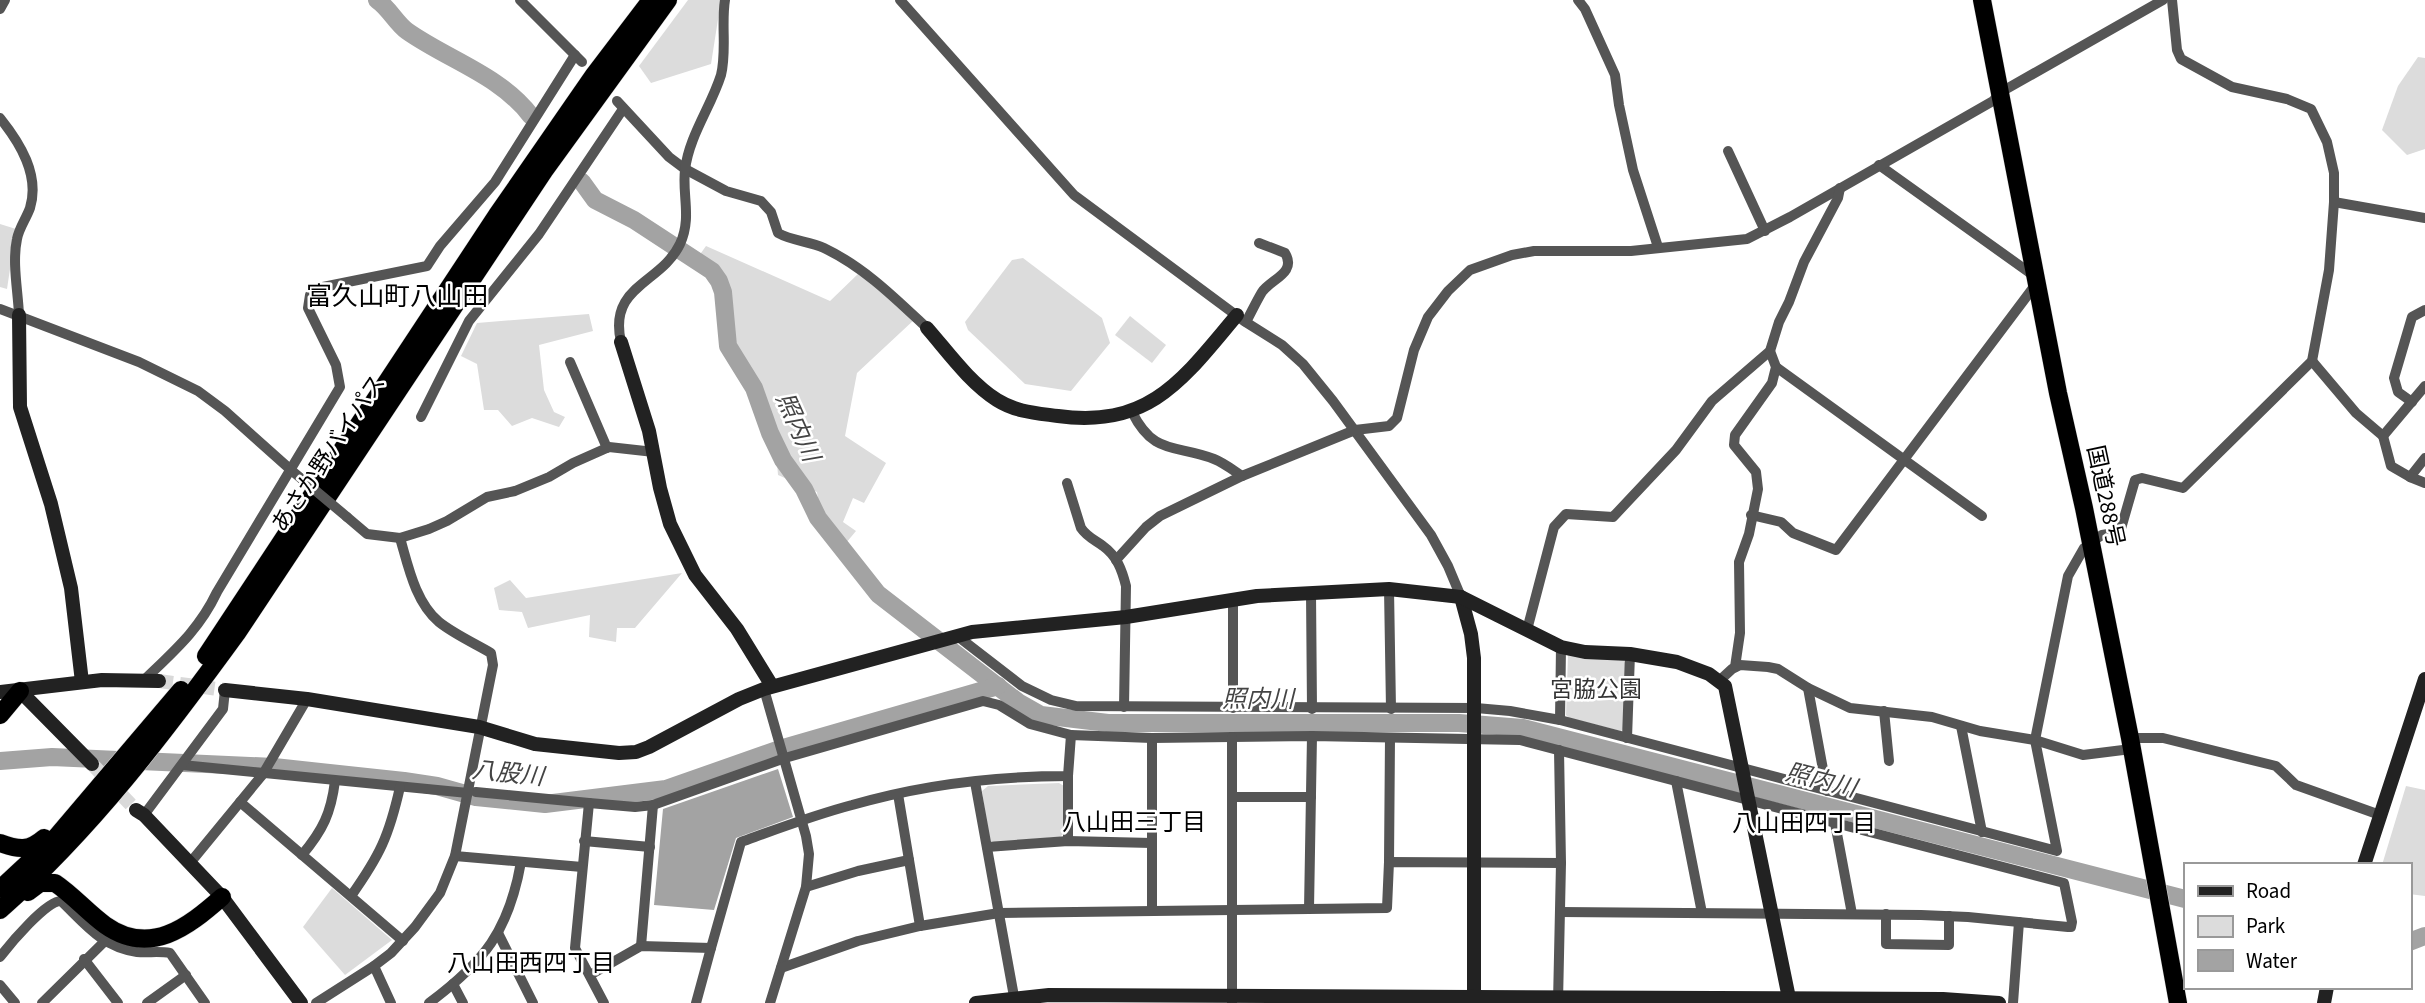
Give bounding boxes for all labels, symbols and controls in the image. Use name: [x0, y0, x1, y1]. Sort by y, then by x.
district label: 富久山町八山田: [306, 278, 488, 315]
street label: あさか野バイパス: [263, 368, 393, 539]
water label: 照内川: [767, 387, 829, 470]
street label: 国道288号: [2079, 442, 2132, 550]
park label: 宮脇公園: [1550, 673, 1642, 706]
water label: 照内川: [1222, 682, 1297, 717]
water label: 八股川: [470, 752, 549, 795]
water label: 照内川: [1782, 755, 1863, 807]
district label: 八山田三丁目: [1062, 805, 1206, 840]
district label: 八山田四丁目: [1732, 806, 1876, 841]
legend: [2184, 863, 2411, 989]
text: Road: [2246, 876, 2291, 906]
text: Park: [2246, 911, 2286, 941]
district label: 八山田西四丁目: [447, 946, 615, 981]
text: Water: [2246, 946, 2298, 976]

